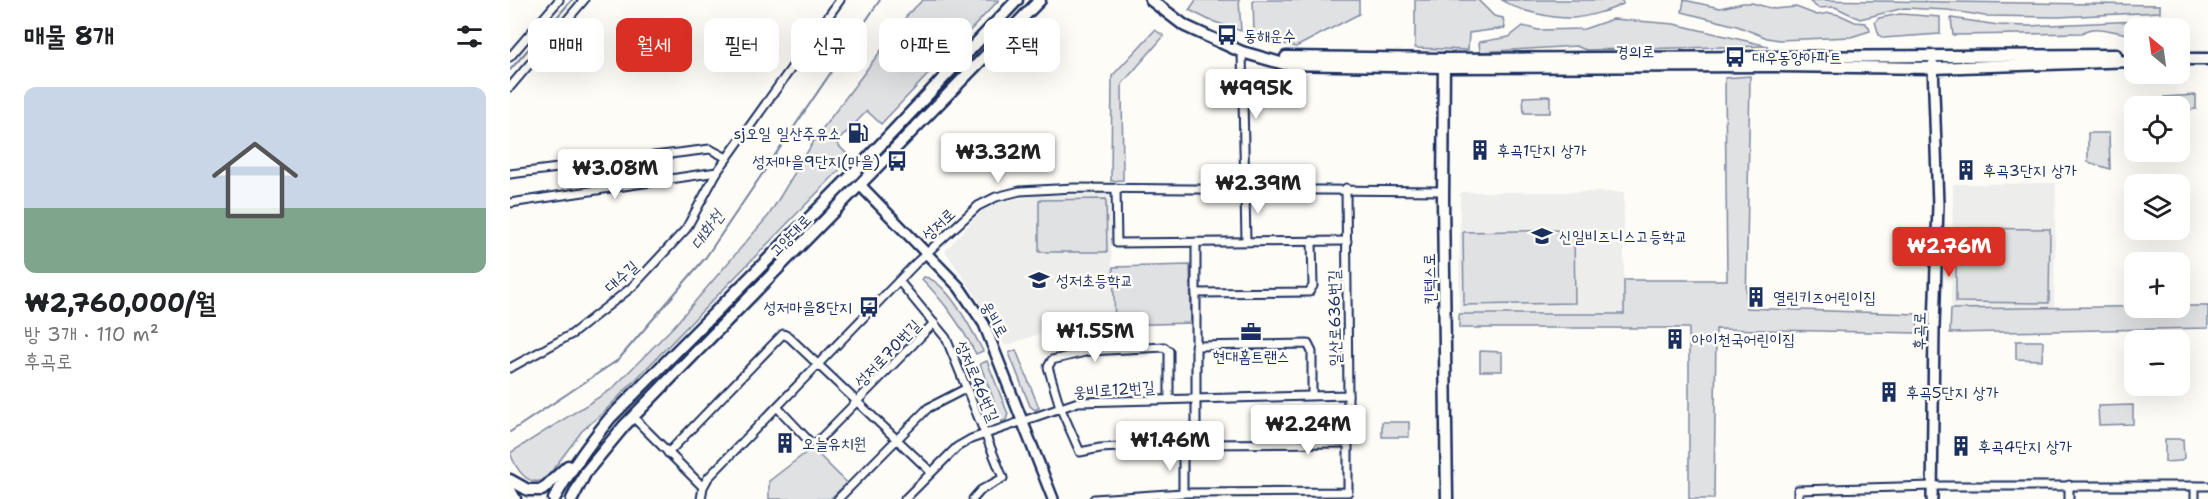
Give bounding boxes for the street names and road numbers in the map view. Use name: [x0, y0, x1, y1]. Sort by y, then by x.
street label: 경의로: [1616, 41, 1654, 62]
street label: 성저로: [917, 204, 960, 245]
street label: 고양대로: [765, 210, 816, 261]
street label: 킨텍스로: [1419, 253, 1440, 305]
street label: 대수길: [600, 256, 643, 297]
street label: 일산로636번길: [1323, 269, 1346, 366]
street label: 웅비로: [976, 297, 1013, 341]
street label: 후곡로: [1909, 312, 1930, 351]
street label: 성저로70번길: [850, 315, 925, 392]
street label: 성저로46번길: [951, 337, 1004, 425]
street label: 웅비로12번길: [1073, 376, 1156, 403]

